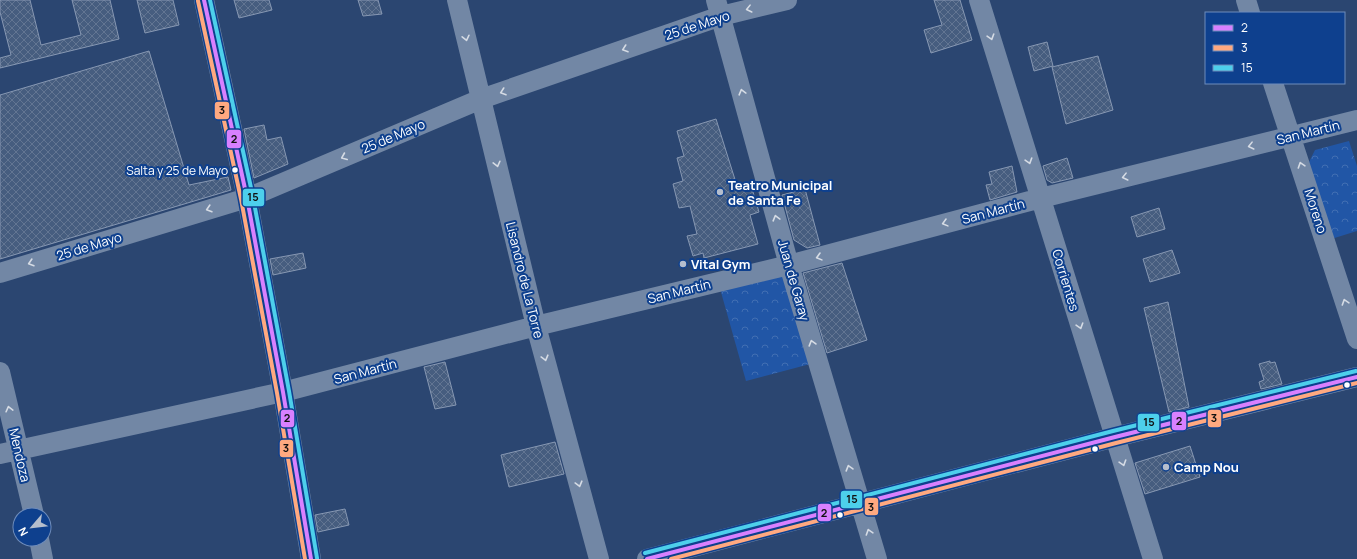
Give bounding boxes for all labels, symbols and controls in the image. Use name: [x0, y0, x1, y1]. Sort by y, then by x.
one-way arrow: [746, 5, 752, 13]
street label: 25 de Mayo: [662, 6, 732, 44]
legend: [1205, 12, 1345, 84]
text: 2: [1241, 19, 1248, 36]
one-way arrow: [986, 34, 995, 41]
one-way arrow: [462, 35, 470, 41]
text: 3: [1241, 39, 1248, 56]
one-way arrow: [622, 44, 629, 53]
text: 15: [1241, 59, 1253, 76]
one-way arrow: [499, 87, 506, 95]
one-way arrow: [738, 89, 747, 96]
line badge: 3: [214, 101, 230, 120]
text: 3: [219, 102, 225, 117]
street label: 25 de Mayo: [358, 114, 428, 157]
street label: San Martín: [1275, 115, 1341, 149]
line badge: 2: [226, 129, 242, 149]
text: 2: [231, 131, 237, 146]
one-way arrow: [1248, 141, 1255, 150]
one-way arrow: [340, 152, 348, 160]
one-way arrow: [1024, 158, 1033, 165]
one-way arrow: [492, 161, 500, 167]
one-way arrow: [1297, 161, 1305, 168]
place label: Salta y 25 de Mayo: [126, 162, 228, 179]
marker: Salta y 25 de Mayo: [230, 165, 240, 175]
one-way arrow: [1122, 173, 1128, 181]
place label: Teatro Municipal de Santa Fe: [728, 176, 832, 209]
street label: Moreno: [1300, 186, 1332, 236]
marker: Teatro Municipal de Santa Fe: [715, 187, 725, 197]
line badge: 15: [242, 188, 265, 207]
text: 15: [247, 189, 259, 204]
street label: San Martín: [960, 194, 1026, 228]
one-way arrow: [206, 204, 213, 213]
one-way arrow: [772, 215, 781, 222]
one-way arrow: [941, 219, 948, 227]
street label: Lisandro de La Torre: [502, 220, 548, 341]
street label: 25 de Mayo: [54, 227, 124, 264]
street label: Juan de Garay: [774, 237, 814, 323]
street label: Corrientes: [1048, 247, 1084, 313]
one-way arrow: [816, 252, 822, 260]
place label: Vital Gym: [691, 255, 751, 273]
one-way arrow: [28, 258, 35, 267]
marker: Vital Gym: [678, 259, 688, 269]
street label: San Martín: [646, 274, 712, 308]
one-way arrow: [1341, 298, 1350, 305]
one-way arrow: [1075, 322, 1084, 329]
one-way arrow: [808, 340, 817, 347]
street label: San Martín: [332, 354, 398, 388]
one-way arrow: [540, 355, 549, 362]
unlabelled marker: [1342, 380, 1352, 390]
one-way arrow: [6, 406, 14, 412]
line badge: 2: [280, 409, 295, 428]
line badge: 3: [1207, 409, 1222, 428]
text: 2: [284, 410, 290, 425]
text: 3: [1211, 410, 1217, 425]
line badge: 2: [1171, 411, 1187, 431]
line badge: 15: [1137, 413, 1160, 432]
text: 2: [1176, 413, 1182, 428]
text: 15: [1143, 414, 1155, 429]
street label: Mendoza: [5, 426, 35, 484]
line badge: 3: [279, 439, 294, 458]
text: 3: [283, 440, 289, 455]
unlabelled marker: [1090, 444, 1100, 454]
place label: Camp Nou: [1174, 458, 1239, 476]
one-way arrow: [1118, 460, 1127, 467]
marker: Camp Nou: [1161, 462, 1171, 472]
one-way arrow: [845, 464, 854, 471]
one-way arrow: [574, 480, 583, 487]
line badge: 15: [840, 490, 863, 509]
text: 15: [846, 491, 858, 506]
line badge: 3: [864, 497, 879, 516]
text: 3: [868, 499, 874, 514]
line badge: 2: [817, 503, 832, 522]
text: 2: [821, 505, 827, 520]
north arrow: [12, 507, 52, 547]
unlabelled marker: [835, 510, 845, 520]
text: N: [14, 525, 31, 539]
one-way arrow: [865, 529, 873, 536]

